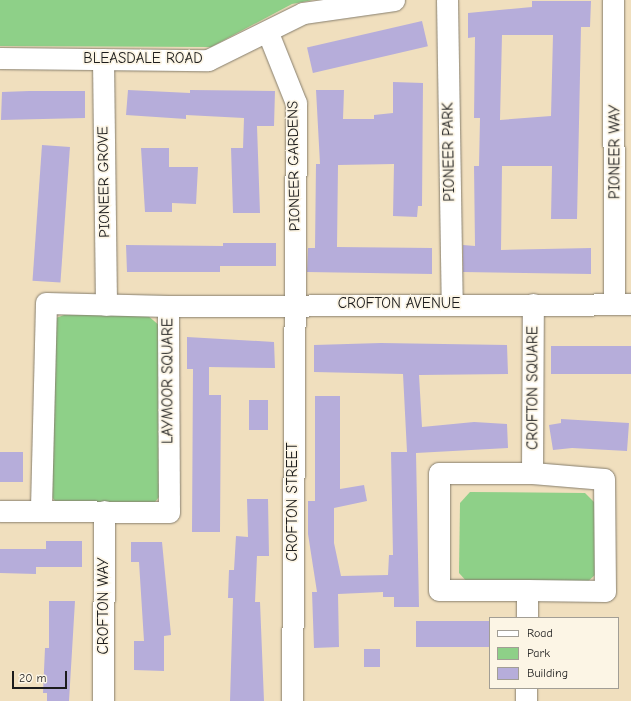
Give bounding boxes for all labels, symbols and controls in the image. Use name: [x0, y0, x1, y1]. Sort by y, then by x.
street label: BLEASDALE ROAD: [83, 50, 203, 68]
street label: PIONEER GARDENS: [284, 101, 304, 231]
street label: PIONEER PARK: [439, 102, 459, 202]
street label: PIONEER WAY: [606, 105, 624, 199]
street label: PIONEER GROVE: [94, 126, 114, 238]
street label: CROFTON AVENUE: [338, 295, 460, 313]
street label: LAYMOOR SQUARE: [159, 318, 177, 444]
street label: CROFTON SQUARE: [524, 326, 542, 450]
street label: CROFTON STREET: [284, 443, 302, 561]
street label: CROFTON WAY: [95, 558, 113, 654]
legend: [489, 617, 619, 689]
text: Road: [527, 626, 553, 640]
text: Park: [527, 646, 550, 660]
scale bar: [14, 663, 69, 689]
text: Building: [527, 666, 568, 680]
text: 20 m: [19, 671, 47, 685]

